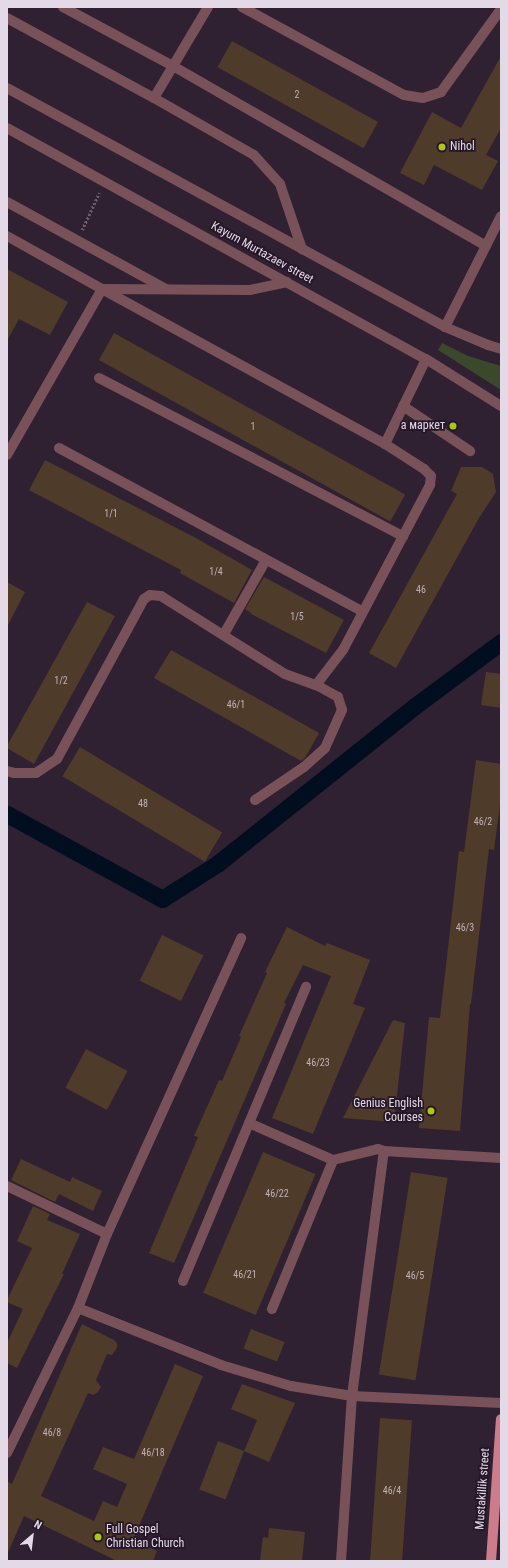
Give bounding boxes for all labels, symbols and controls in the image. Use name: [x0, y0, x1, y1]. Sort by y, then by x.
house number: 2: [295, 89, 299, 101]
place label: Nihol: [450, 140, 475, 154]
marker: Nihol: [437, 142, 447, 152]
street label: Kayum Murtazaev street: [208, 219, 316, 287]
place label: а маркет: [401, 419, 445, 433]
house number: 1: [251, 421, 255, 433]
marker: а маркет: [448, 421, 458, 431]
house number: 1/1: [104, 508, 118, 520]
house number: 1/4: [209, 566, 223, 578]
house number: 46: [416, 584, 426, 596]
house number: 1/5: [290, 611, 304, 623]
house number: 1/2: [54, 675, 68, 687]
house number: 46/1: [227, 699, 245, 711]
house number: 48: [138, 798, 148, 810]
house number: 46/2: [474, 816, 492, 828]
house number: 46/3: [456, 922, 474, 934]
house number: 46/23: [306, 1057, 330, 1069]
place label: Genius English Courses: [353, 1097, 423, 1125]
marker: Genius English Courses: [426, 1106, 436, 1116]
house number: 46/22: [265, 1188, 289, 1200]
house number: 46/21: [233, 1269, 257, 1281]
house number: 46/5: [406, 1270, 424, 1282]
house number: 46/8: [43, 1427, 61, 1439]
house number: 46/18: [141, 1447, 165, 1459]
street label: Mustakillik street: [473, 1448, 493, 1530]
house number: 46/4: [383, 1485, 401, 1497]
north arrow: [12, 1516, 52, 1556]
text: N: [32, 1518, 44, 1532]
place label: Full Gospel Christian Church: [106, 1523, 184, 1551]
marker: Full Gospel Christian Church: [93, 1532, 103, 1542]

